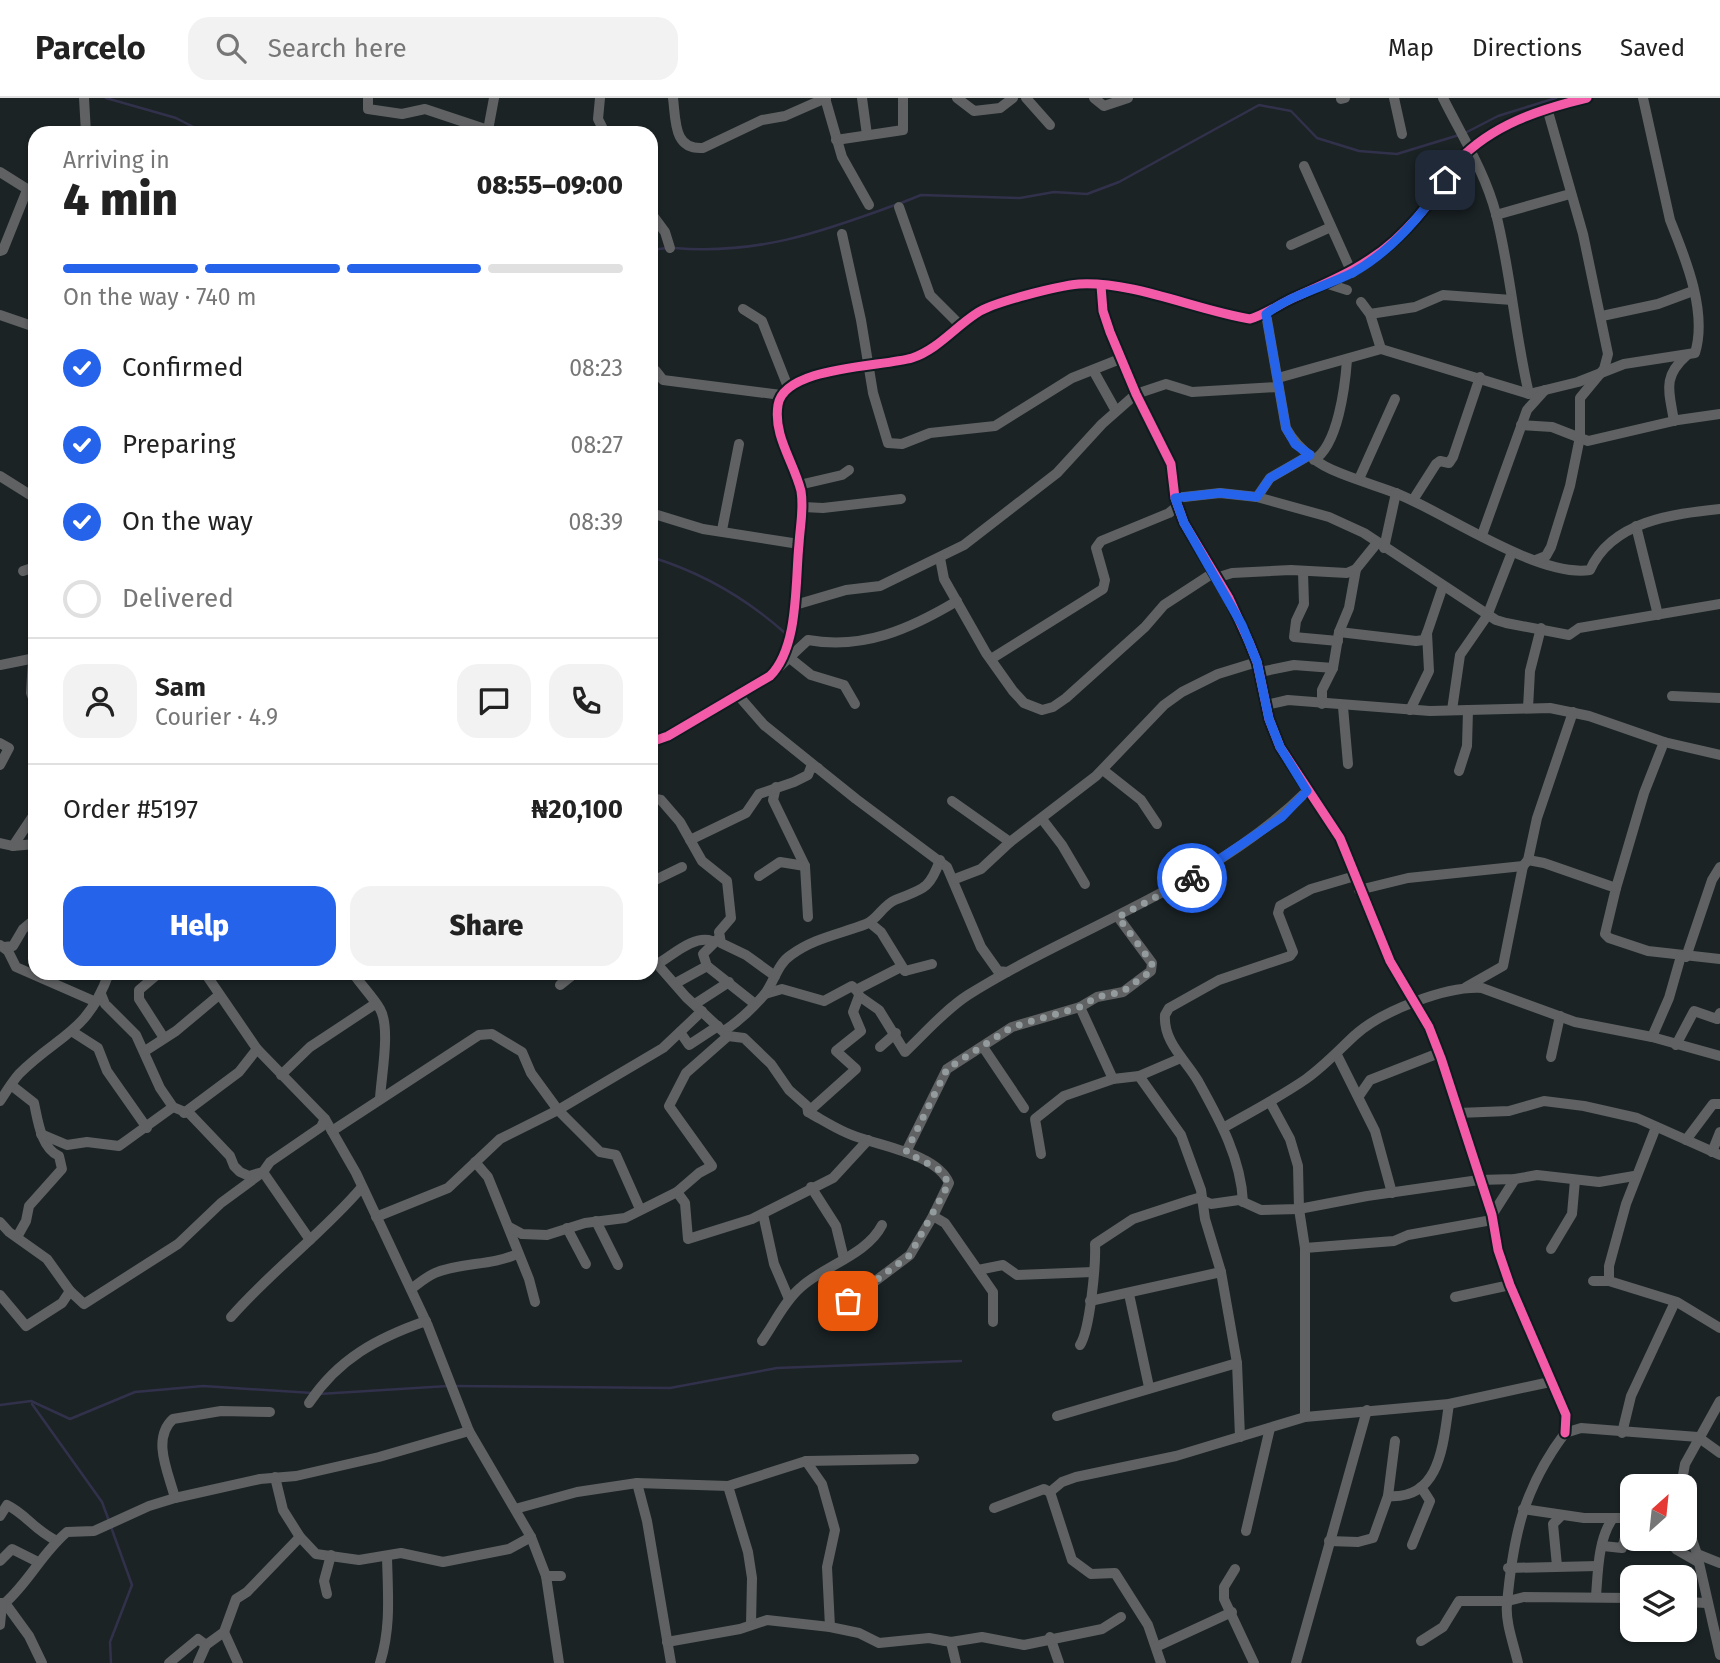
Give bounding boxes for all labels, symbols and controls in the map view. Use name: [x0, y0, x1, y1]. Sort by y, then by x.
search box: [188, 17, 678, 80]
text: Parcelo: [35, 28, 146, 68]
icon: search: [212, 29, 250, 67]
text: Search here: [268, 33, 407, 64]
text: Map: [1388, 34, 1434, 62]
text: Directions: [1472, 34, 1582, 62]
text: Saved: [1620, 34, 1685, 62]
text: Arriving in: [63, 146, 170, 174]
pin: [1415, 150, 1475, 210]
icon: home: [1426, 161, 1464, 199]
text: 08:55–09:00: [477, 170, 623, 201]
text: 4 min: [63, 172, 178, 227]
text: On the way · 740 m: [63, 283, 256, 311]
icon: check: [63, 349, 101, 387]
text: Confirmed: [122, 352, 243, 383]
text: 08:23: [569, 354, 623, 382]
icon: check: [63, 426, 101, 464]
text: Preparing: [122, 429, 235, 460]
text: 08:27: [571, 431, 623, 459]
icon: check: [63, 503, 101, 541]
text: On the way: [122, 506, 253, 537]
text: 08:39: [568, 508, 623, 536]
text: Delivered: [122, 583, 234, 614]
button: person: [63, 664, 137, 738]
button: chat: [457, 664, 531, 738]
button: phone: [549, 664, 623, 738]
text: Sam: [155, 672, 206, 703]
text: Courier · 4.9: [155, 703, 278, 731]
text: Order #5197: [63, 794, 198, 825]
text: ₦20,100: [531, 794, 623, 825]
courier: [1157, 843, 1227, 913]
icon: bike: [1173, 859, 1211, 897]
button: Help: [63, 886, 336, 966]
button: Share: [350, 886, 623, 966]
pin: [818, 1271, 878, 1331]
icon: bag: [829, 1282, 867, 1320]
north arrow: [1620, 1474, 1698, 1550]
map controls: [1620, 1474, 1697, 1642]
button: layers: [1620, 1565, 1697, 1642]

